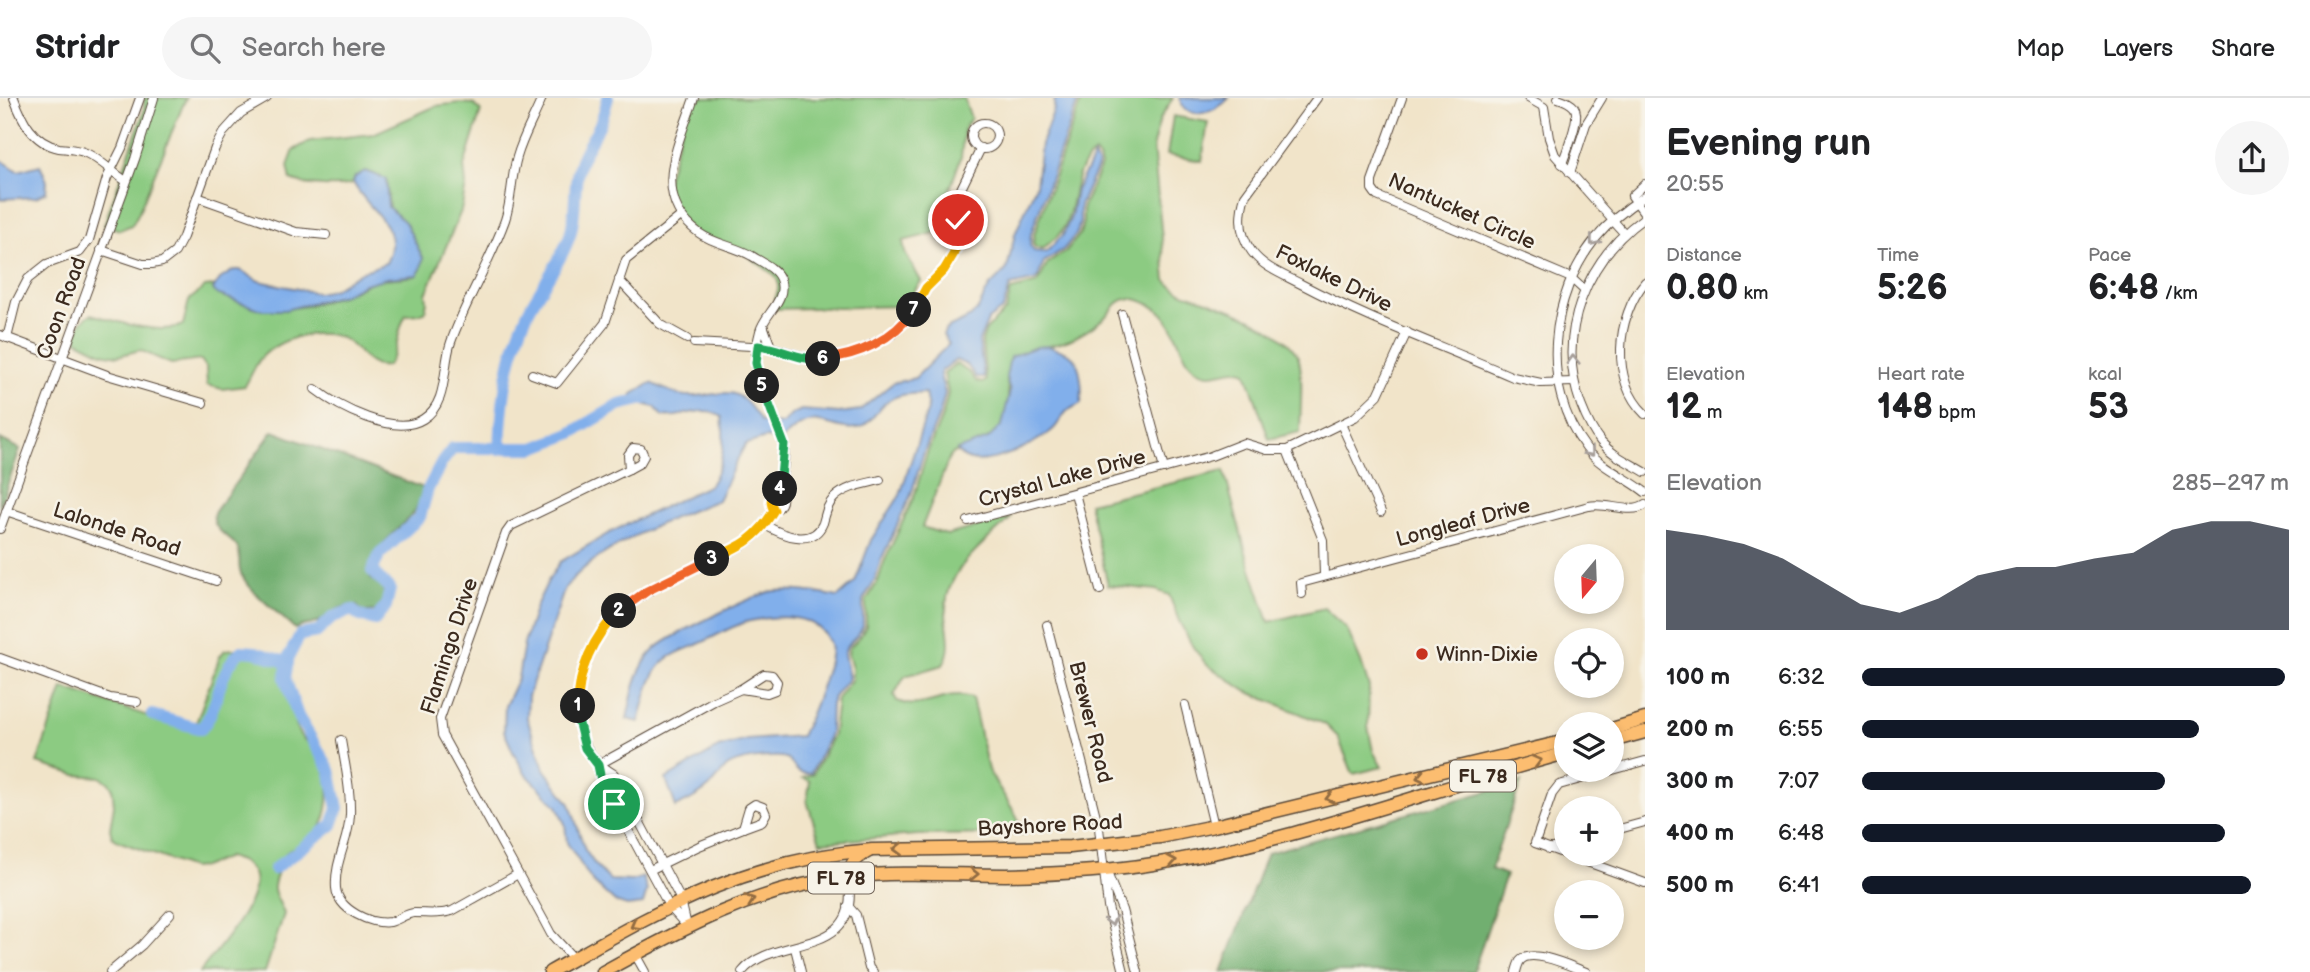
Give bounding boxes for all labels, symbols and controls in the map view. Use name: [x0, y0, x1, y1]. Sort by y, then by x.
search box: [162, 17, 652, 80]
text: Stridr: [35, 28, 120, 68]
icon: search: [186, 29, 224, 67]
text: Search here: [242, 33, 386, 64]
text: Map: [2016, 34, 2064, 63]
text: Layers: [2102, 34, 2173, 63]
text: Share: [2211, 34, 2275, 63]
text: Evening run: [1666, 121, 1871, 166]
button: share: [2215, 121, 2289, 195]
street label: Nantucket Circle: [1384, 168, 1539, 255]
text: 20:55: [1666, 170, 1724, 198]
pin: [928, 190, 988, 250]
icon: check: [939, 201, 977, 239]
one-way arrow: [1590, 234, 1603, 246]
street label: Foxlake Drive: [1271, 239, 1396, 317]
text: Distance: [1666, 244, 1742, 267]
text: Time: [1877, 244, 1919, 267]
text: Pace: [2088, 244, 2131, 267]
street label: Coon Road: [31, 254, 92, 363]
text: 0.80: [1666, 267, 1738, 310]
text: 5:26: [1877, 267, 1948, 310]
text: 6:48: [2088, 267, 2159, 310]
text: km: [1738, 282, 1769, 305]
text: /km: [2159, 282, 2198, 305]
pin: 7: [897, 292, 932, 328]
text: 7: [908, 298, 919, 321]
pin: 6: [806, 342, 840, 376]
text: 6: [817, 347, 828, 370]
one-way arrow: [1565, 355, 1580, 366]
text: Elevation: [1666, 363, 1745, 386]
text: Heart rate: [1877, 363, 1965, 386]
text: kcal: [2088, 363, 2122, 386]
pin: 5: [744, 368, 780, 404]
text: 5: [756, 374, 767, 397]
text: 12: [1666, 386, 1702, 429]
text: 148: [1877, 386, 1933, 429]
text: 53: [2088, 386, 2129, 429]
text: m: [1702, 401, 1723, 424]
text: bpm: [1933, 401, 1976, 424]
one-way arrow: [1582, 443, 1594, 456]
street label: Crystal Lake Drive: [976, 444, 1148, 513]
text: Elevation: [1666, 469, 1762, 497]
text: 285–297 m: [2172, 469, 2289, 497]
pin: 4: [762, 472, 798, 506]
text: 4: [774, 477, 785, 500]
street label: Longleaf Drive: [1393, 493, 1533, 552]
street label: Lalonde Road: [50, 497, 184, 562]
pin: 3: [694, 542, 730, 576]
north arrow: [1554, 544, 1624, 614]
map controls: [1554, 544, 1624, 950]
text: 3: [706, 547, 717, 570]
street label: Flamingo Drive: [416, 575, 483, 718]
pin: 2: [602, 594, 636, 628]
text: 2: [613, 599, 624, 622]
button: locate: [1554, 628, 1624, 698]
place label: Winn-Dixie: [1436, 642, 1538, 667]
marker: Winn-Dixie: [1414, 646, 1430, 662]
street label: Brewer Road: [1063, 659, 1118, 786]
text: 100 m: [1666, 663, 1730, 691]
text: 6:32: [1778, 663, 1824, 691]
pin: 1: [560, 688, 596, 724]
text: 1: [574, 694, 582, 717]
button: layers: [1554, 712, 1624, 782]
text: 200 m: [1666, 715, 1734, 743]
text: 6:55: [1778, 715, 1823, 743]
one-way arrow: [1531, 755, 1543, 769]
road number: FL 78: [1450, 761, 1516, 792]
text: 300 m: [1666, 767, 1734, 795]
text: 7:07: [1778, 767, 1819, 795]
one-way arrow: [1415, 768, 1427, 783]
pin: [584, 774, 644, 834]
icon: arrive: [595, 785, 633, 823]
one-way arrow: [1324, 790, 1336, 804]
button: +: [1554, 796, 1624, 866]
street label: Bayshore Road: [977, 809, 1123, 842]
text: 400 m: [1666, 819, 1734, 847]
text: 6:48: [1778, 819, 1824, 847]
one-way arrow: [892, 841, 903, 857]
one-way arrow: [1166, 854, 1178, 869]
road number: FL 78: [808, 862, 874, 894]
one-way arrow: [969, 866, 980, 882]
text: 500 m: [1666, 871, 1734, 899]
text: 6:41: [1778, 871, 1820, 899]
button: −: [1554, 880, 1624, 950]
one-way arrow: [743, 894, 755, 908]
one-way arrow: [1103, 915, 1117, 927]
one-way arrow: [629, 917, 642, 930]

